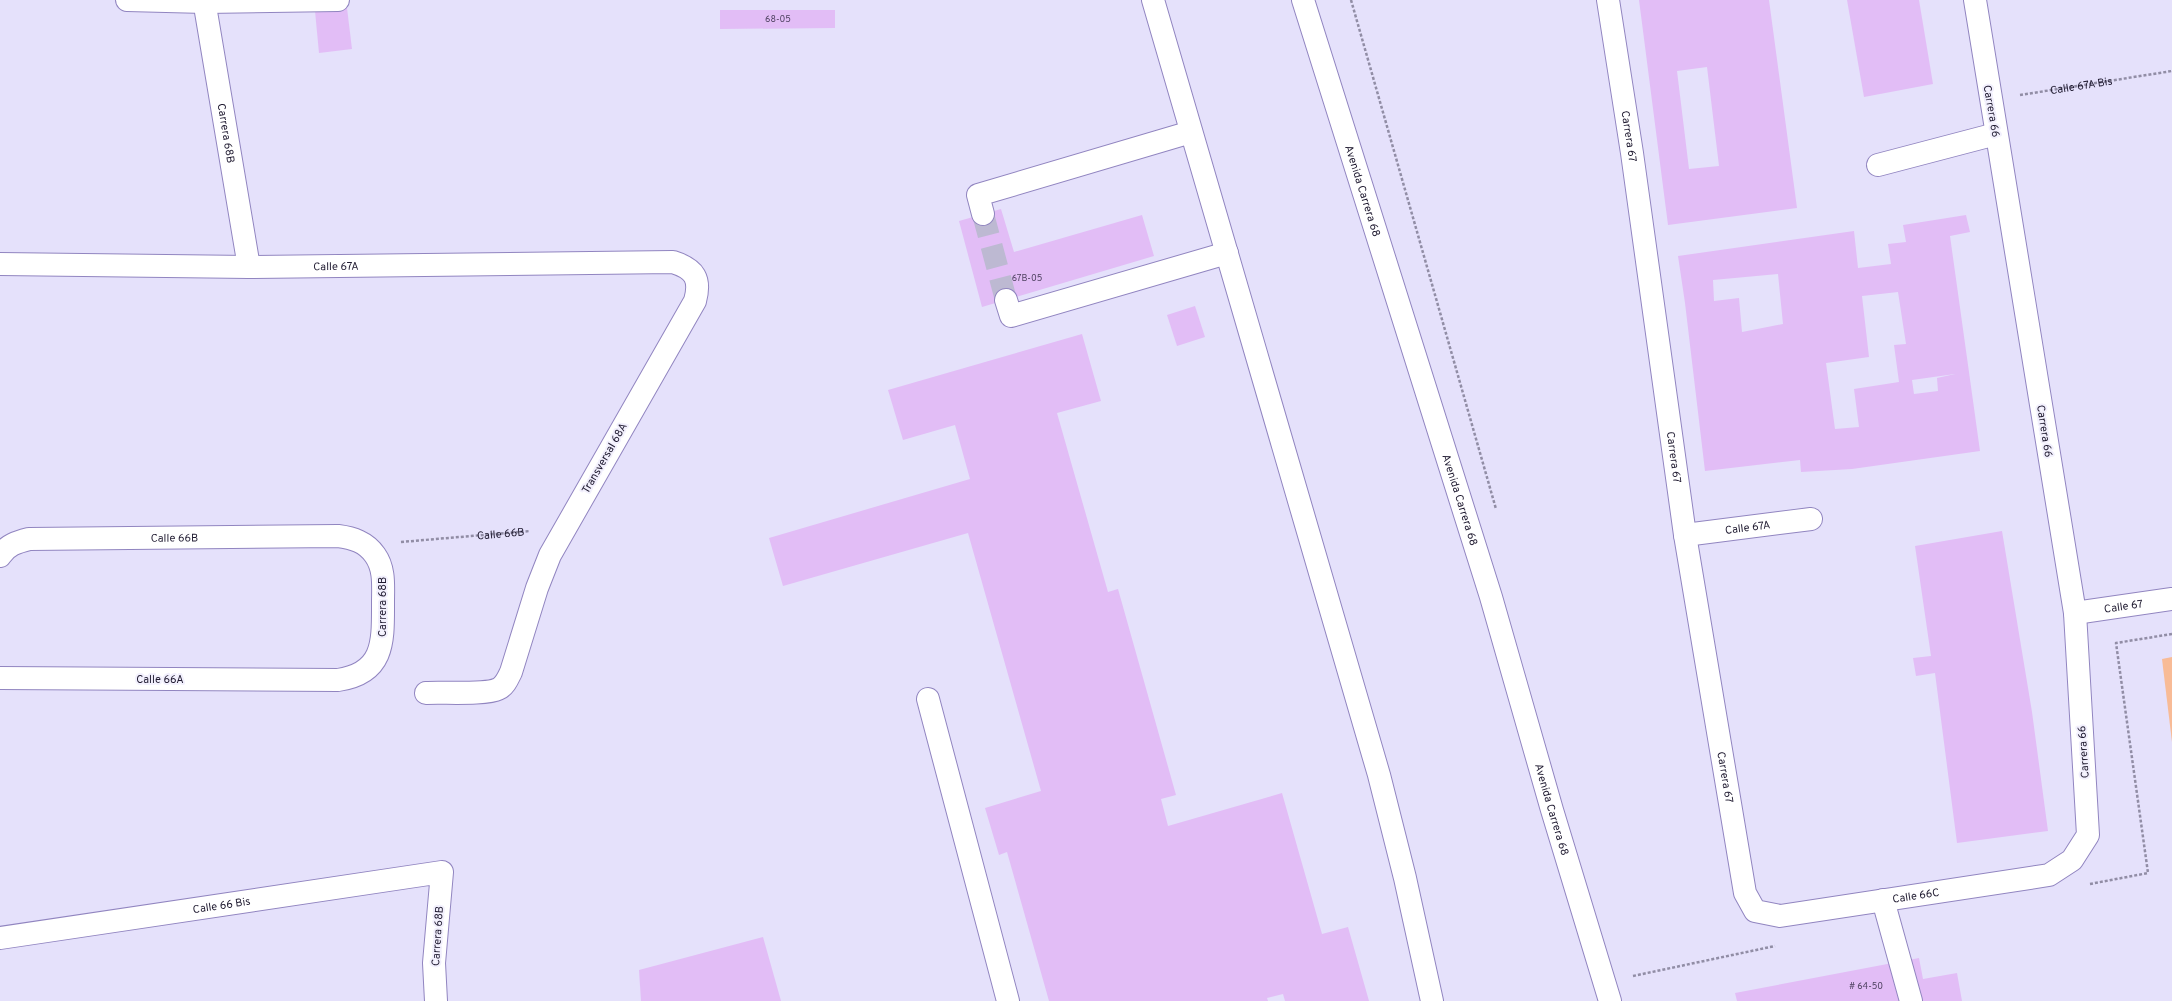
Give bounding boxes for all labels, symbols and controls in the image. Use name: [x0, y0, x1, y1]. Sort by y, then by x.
house number: 68-05: [765, 14, 791, 25]
street label: Calle 67A Bis: [2049, 75, 2114, 98]
street label: Carrera 66: [1980, 84, 2002, 138]
street label: Carrera 68B: [214, 102, 237, 164]
street label: Carrera 67: [1617, 110, 1639, 163]
street label: Avenida Carrera 68: [1341, 144, 1383, 239]
street label: Calle 67A: [313, 260, 359, 274]
house number: 67B-05: [1012, 273, 1042, 284]
street label: Carrera 66: [2033, 404, 2055, 458]
street label: Transversal 68A: [579, 421, 631, 496]
street label: Carrera 67: [1663, 431, 1684, 484]
street label: Avenida Carrera 68: [1438, 453, 1480, 548]
street label: Calle 67A: [1724, 518, 1771, 538]
street label: Calle 66B: [476, 526, 525, 543]
street label: Calle 66B: [151, 531, 198, 546]
street label: Carrera 68B: [376, 577, 390, 637]
street label: Calle 67: [2103, 597, 2144, 617]
street label: Calle 66A: [136, 673, 184, 687]
street label: Carrera 66: [2075, 725, 2093, 779]
street label: Carrera 67: [1713, 751, 1736, 804]
street label: Avenida Carrera 68: [1531, 762, 1571, 857]
street label: Calle 66C: [1891, 886, 1941, 907]
street label: Calle 66 Bis: [192, 895, 251, 917]
street label: Carrera 68B: [429, 906, 447, 967]
house number: # 64-50: [1849, 981, 1883, 992]

